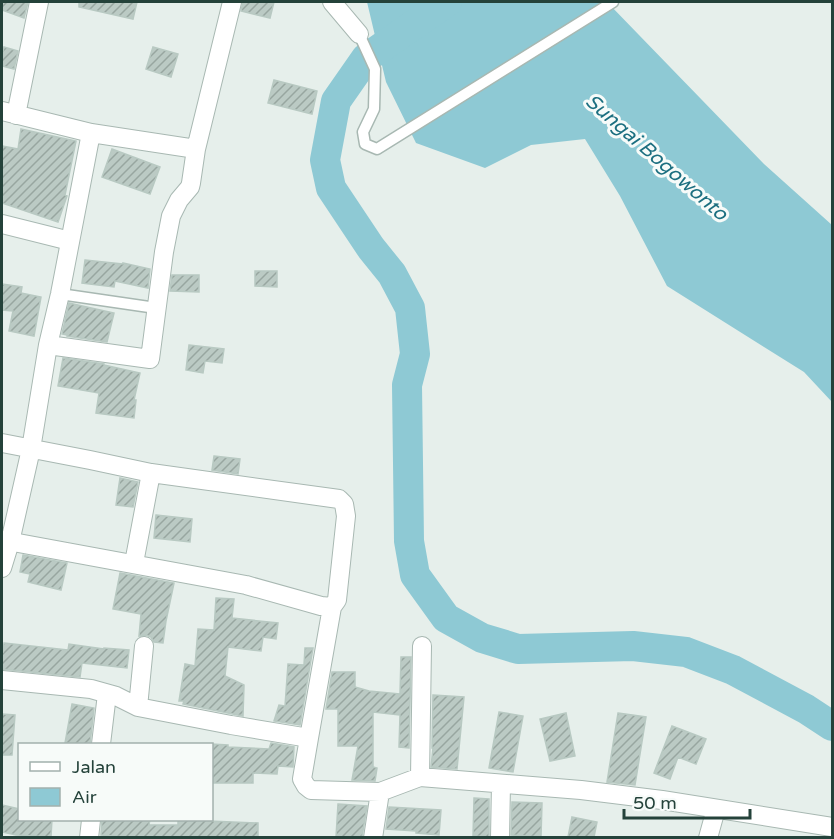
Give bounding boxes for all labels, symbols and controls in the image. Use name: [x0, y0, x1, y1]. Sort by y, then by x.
water label: Sungai Bogowonto: [580, 89, 733, 227]
legend: [18, 743, 213, 821]
text: Jalan: [72, 756, 116, 778]
scale bar: [624, 782, 750, 820]
text: Air: [72, 786, 97, 808]
text: 50 m: [633, 792, 677, 814]

